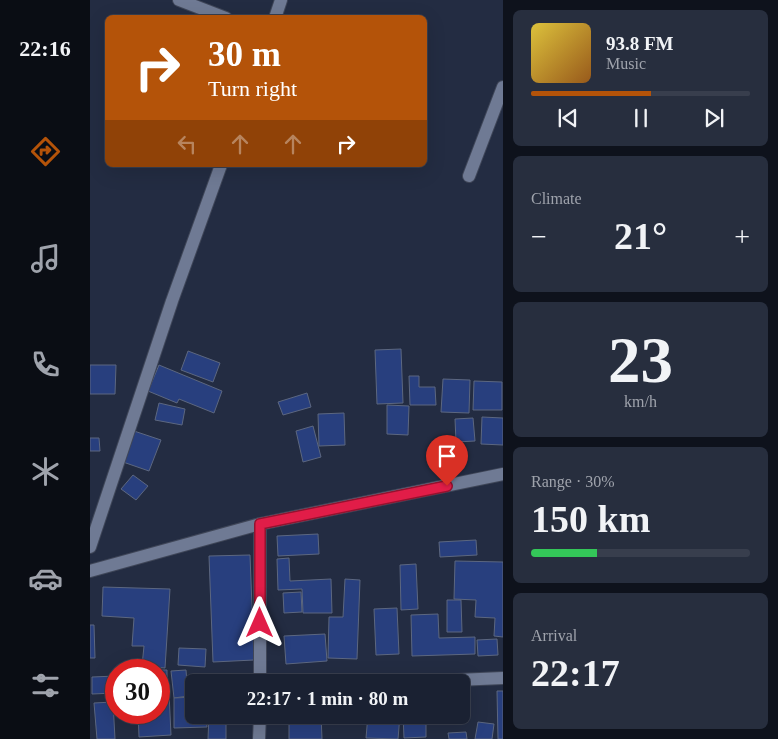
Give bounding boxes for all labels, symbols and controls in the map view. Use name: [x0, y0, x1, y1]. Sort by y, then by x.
text: 93.8 FM: [606, 33, 674, 54]
icon: right: [125, 35, 190, 100]
text: 30 m: [208, 35, 281, 74]
text: 22:16: [19, 36, 71, 61]
text: Music: [606, 55, 646, 72]
text: Turn right: [208, 76, 297, 101]
icon: previous: [554, 104, 582, 132]
icon: pause: [627, 104, 655, 132]
icon: next: [700, 104, 728, 132]
icon: left: [173, 130, 201, 158]
icon: ahead: [226, 130, 254, 158]
icon: ahead: [279, 130, 307, 158]
icon: right: [332, 130, 360, 158]
icon: directions: [28, 134, 63, 169]
text: Climate: [531, 190, 582, 207]
text: 21°: [614, 215, 667, 257]
text: −: [531, 221, 547, 252]
text: +: [734, 221, 750, 252]
icon: music: [28, 241, 63, 276]
text: 23: [608, 324, 673, 396]
icon: phone: [28, 347, 63, 382]
text: km/h: [624, 393, 657, 410]
pin: [426, 435, 468, 486]
icon: arrive: [433, 442, 461, 470]
icon: climate: [28, 454, 63, 489]
text: Range · 30%: [531, 473, 615, 490]
text: 150 km: [531, 498, 650, 540]
icon: car: [28, 561, 63, 596]
position arrow: [233, 596, 285, 648]
text: Arrival: [531, 627, 577, 644]
text: 22:17: [531, 652, 620, 694]
speed limit sign: 30: [105, 659, 170, 724]
icon: filters: [28, 668, 63, 703]
text: 22:17 · 1 min · 80 m: [247, 688, 408, 709]

